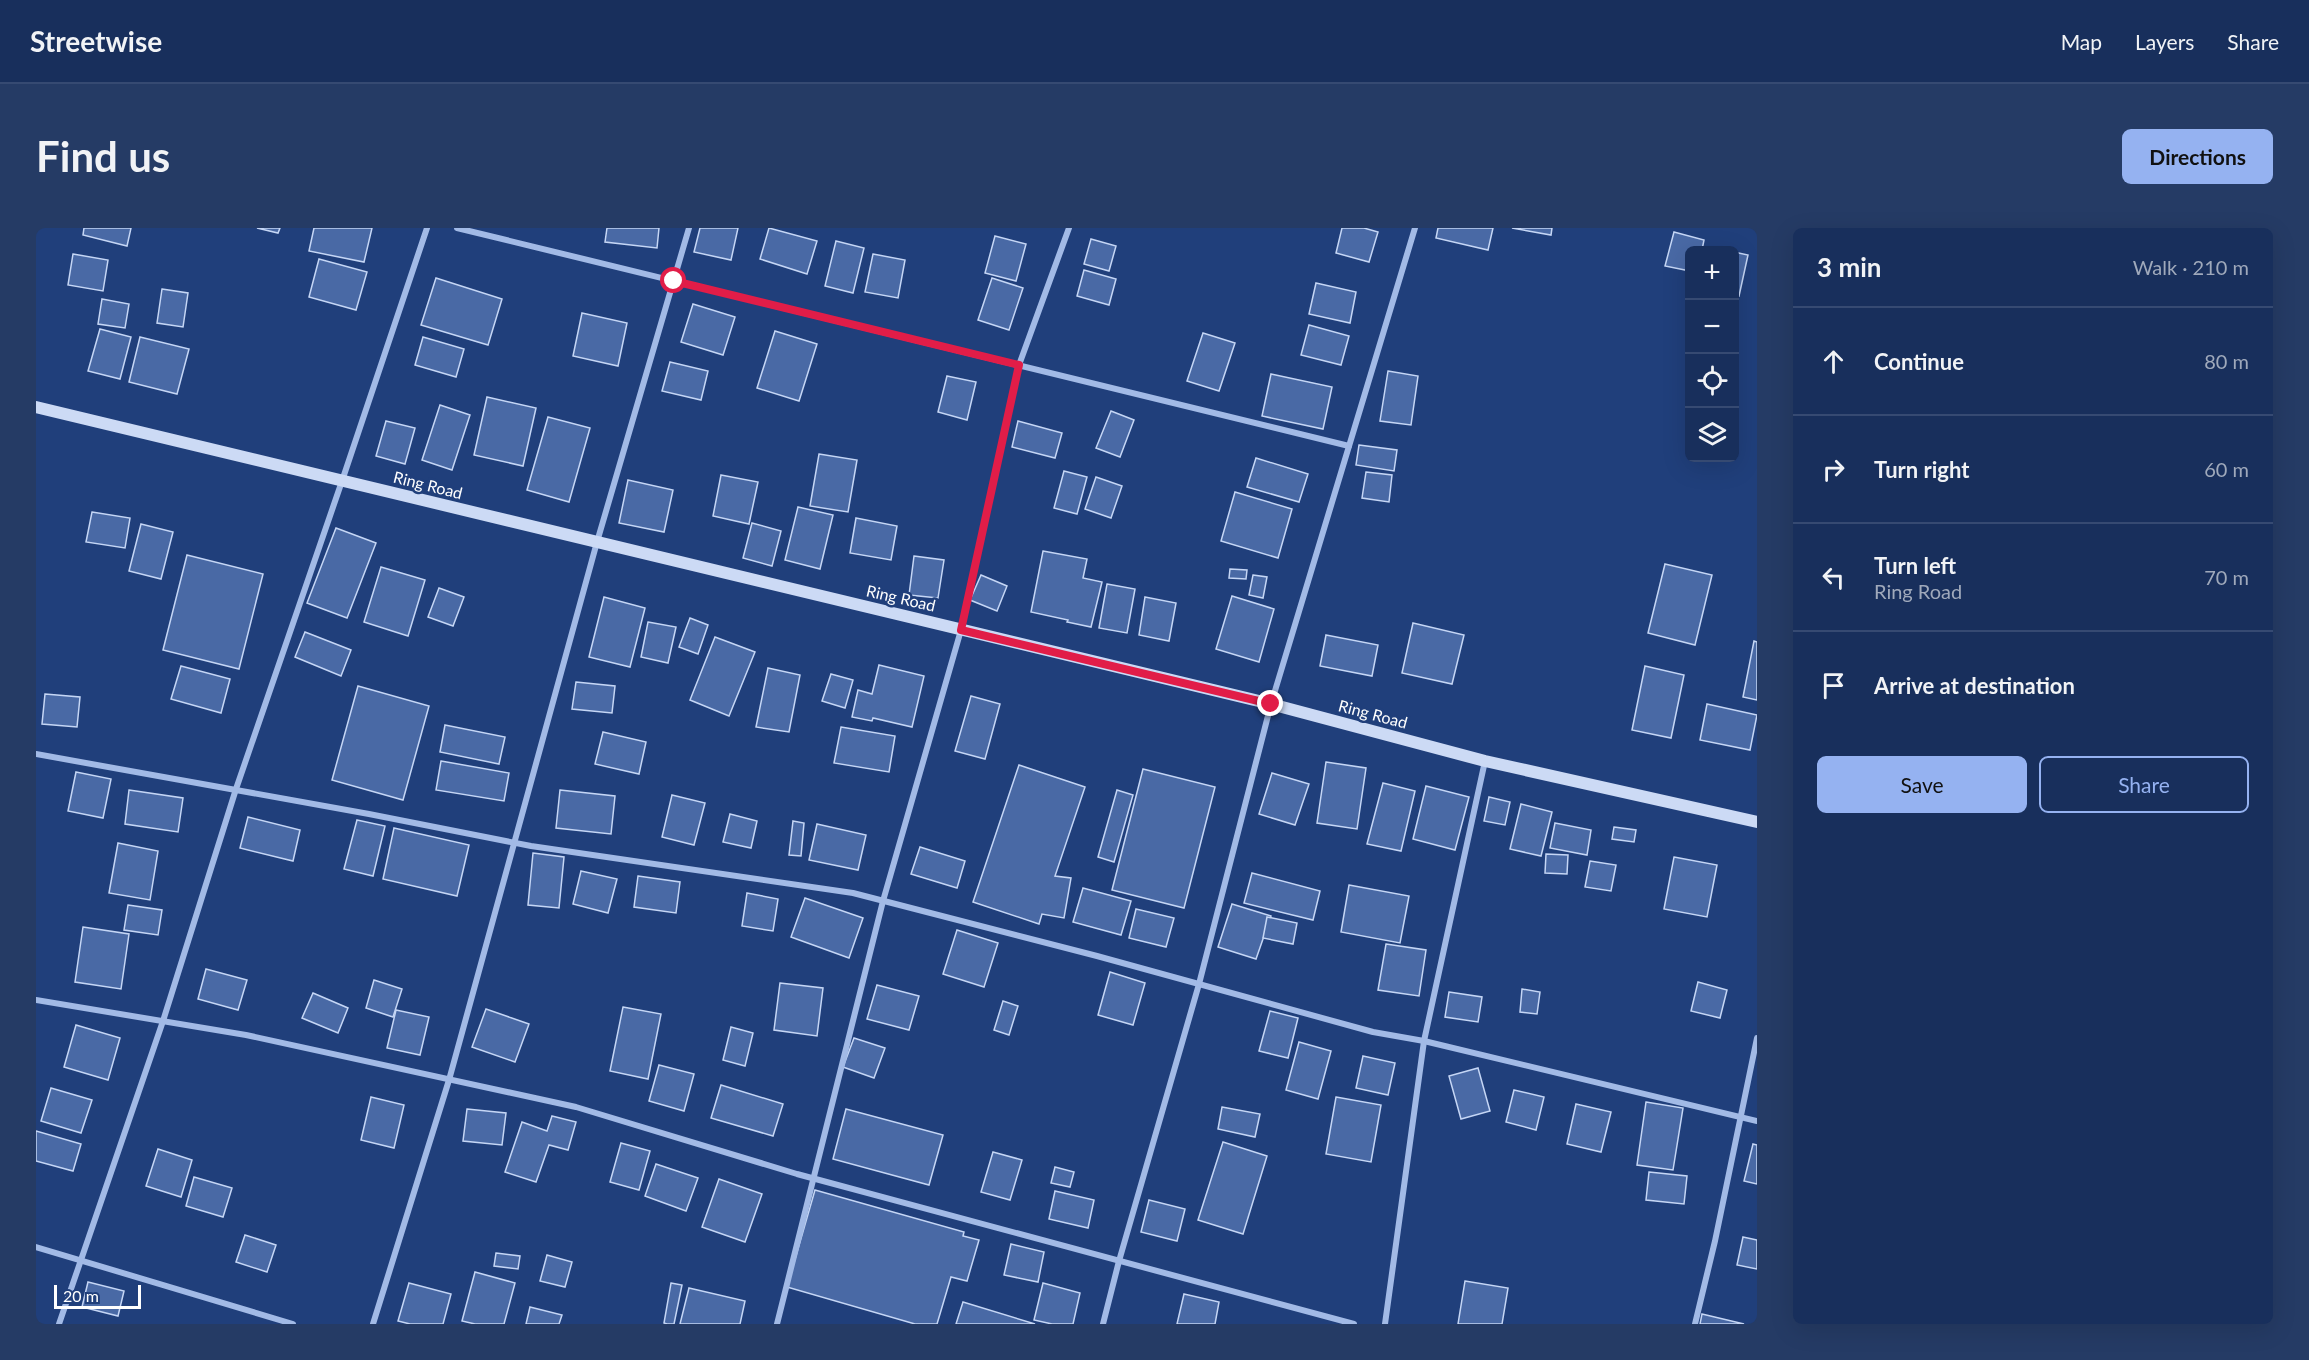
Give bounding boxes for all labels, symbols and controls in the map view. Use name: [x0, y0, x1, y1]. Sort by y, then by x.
text: Streetwise: [30, 24, 162, 58]
text: Map: [2061, 29, 2102, 54]
text: Layers: [2135, 29, 2194, 54]
text: Share: [2227, 29, 2279, 54]
button: Directions: [2122, 129, 2273, 184]
text: Find us: [36, 131, 170, 181]
map controls: [1685, 246, 1739, 462]
button: +: [1685, 246, 1739, 300]
text: 3 min: [1817, 251, 1881, 283]
text: Walk · 210 m: [2133, 255, 2249, 279]
route start: [660, 267, 686, 293]
button: −: [1685, 300, 1739, 354]
icon: ahead: [1817, 345, 1850, 378]
text: Continue: [1874, 348, 1964, 375]
text: 80 m: [2204, 349, 2249, 373]
button: locate: [1685, 354, 1739, 408]
button: layers: [1685, 408, 1739, 462]
icon: right: [1817, 453, 1850, 486]
text: Turn right: [1874, 456, 1969, 483]
text: 60 m: [2204, 457, 2249, 481]
street label: Ring Road: [392, 467, 465, 502]
text: Turn left: [1874, 552, 1956, 579]
icon: left: [1817, 561, 1850, 594]
text: 70 m: [2204, 565, 2249, 589]
text: Ring Road: [1874, 579, 1962, 603]
street label: Ring Road: [865, 580, 938, 615]
icon: arrive: [1817, 669, 1850, 702]
text: Arrive at destination: [1874, 672, 2075, 699]
route end: [1257, 690, 1283, 716]
street label: Ring Road: [1337, 695, 1410, 732]
button: Save: [1817, 756, 2027, 813]
button: Share: [2039, 756, 2249, 813]
scale bar: [54, 1282, 141, 1310]
text: 20 m: [63, 1286, 99, 1305]

